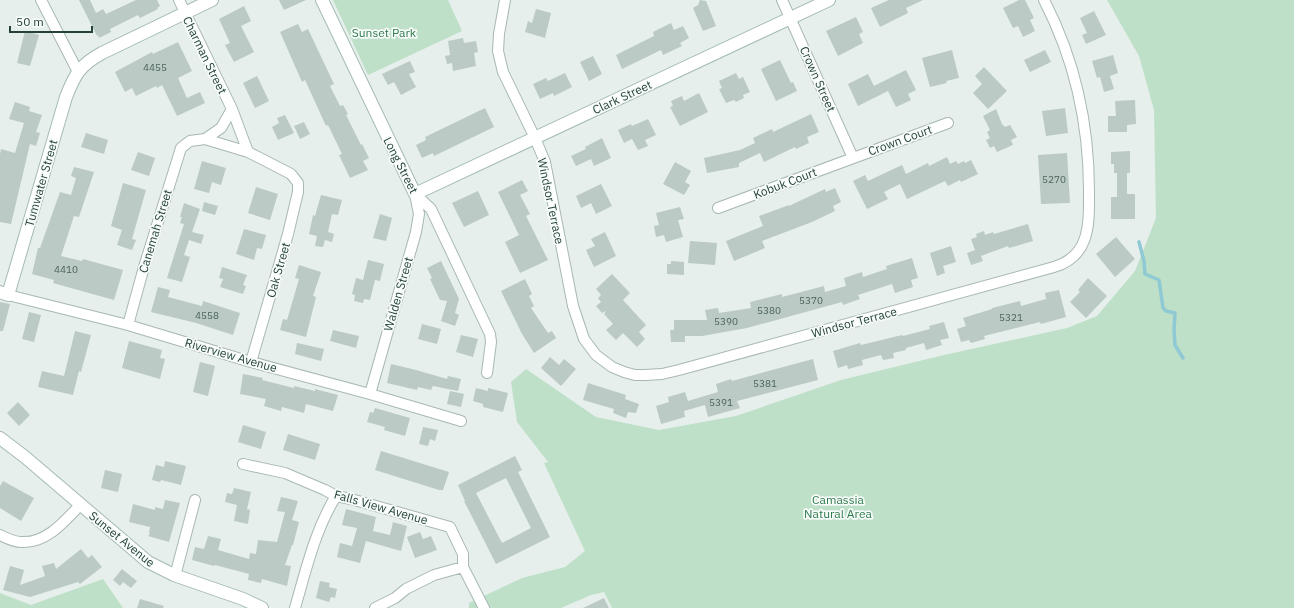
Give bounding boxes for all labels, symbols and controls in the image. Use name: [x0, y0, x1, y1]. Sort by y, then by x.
scale bar: [10, 8, 92, 34]
text: 50 m: [16, 14, 44, 29]
street label: Charman Street: [180, 14, 230, 96]
park label: Sunset Park: [352, 25, 417, 40]
street label: Crown Street: [797, 44, 839, 114]
house number: 4455: [143, 61, 167, 74]
street label: Clark Street: [590, 77, 654, 117]
street label: Crown Court: [866, 121, 934, 159]
street label: Long Street: [380, 134, 422, 196]
street label: Tumwater Street: [21, 138, 61, 228]
street label: Windsor Terrace: [535, 157, 568, 246]
street label: Kobuk Court: [751, 164, 819, 202]
house number: 5270: [1042, 173, 1066, 186]
street label: Canemah Street: [135, 187, 175, 275]
street label: Oak Street: [263, 241, 293, 299]
street label: Walden Street: [380, 255, 416, 333]
house number: 4410: [54, 263, 78, 276]
house number: 5370: [799, 294, 823, 307]
street label: Windsor Terrace: [810, 303, 899, 341]
house number: 5380: [757, 304, 781, 317]
house number: 4558: [195, 309, 219, 322]
house number: 5321: [999, 311, 1023, 324]
house number: 5390: [714, 315, 738, 328]
street label: Riverview Avenue: [183, 335, 279, 375]
house number: 5381: [753, 377, 777, 390]
house number: 5391: [709, 396, 733, 409]
street label: Falls View Avenue: [332, 486, 430, 528]
park label: Camassia Natural Area: [804, 492, 872, 521]
street label: Sunset Avenue: [86, 508, 158, 570]

